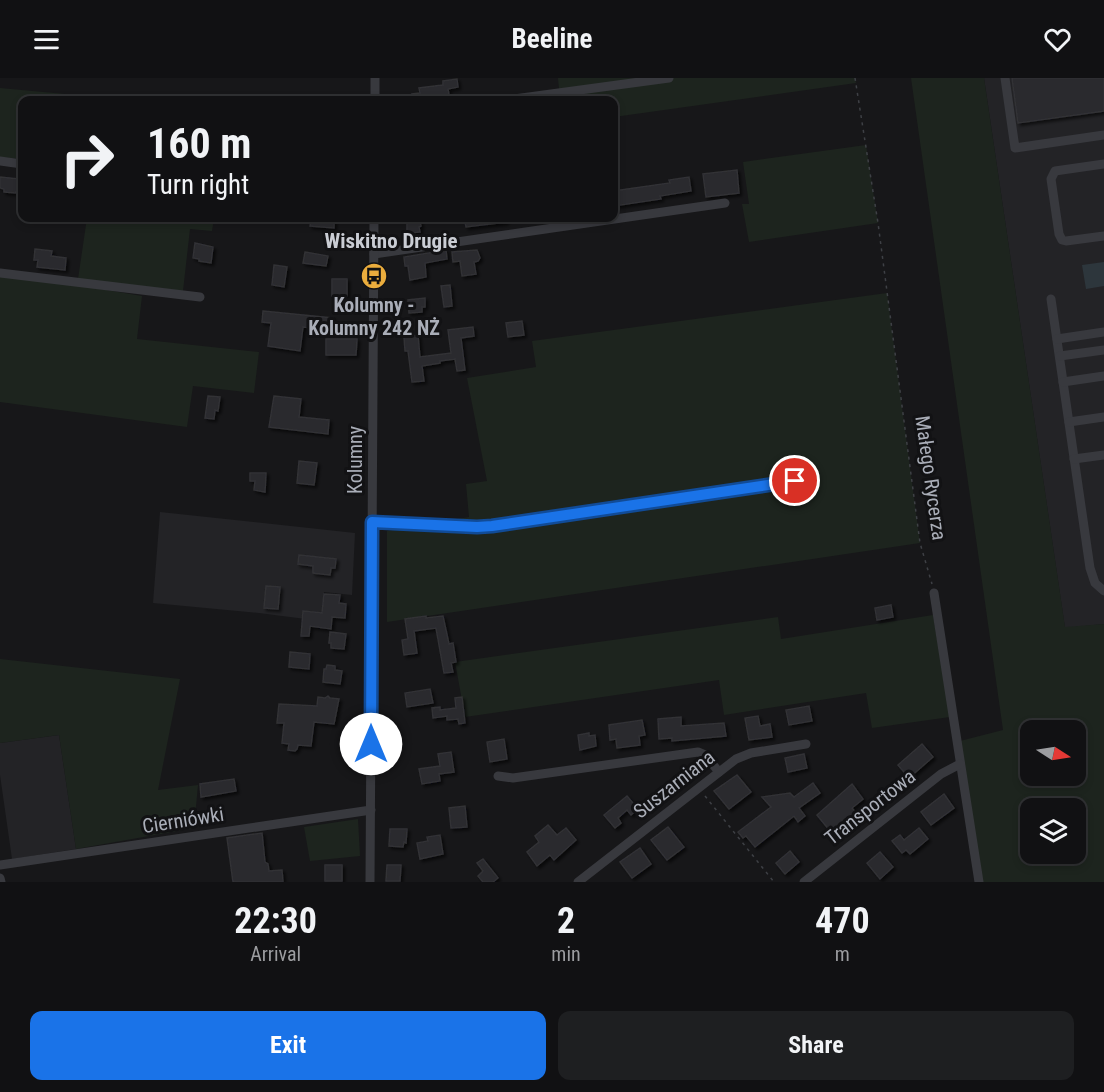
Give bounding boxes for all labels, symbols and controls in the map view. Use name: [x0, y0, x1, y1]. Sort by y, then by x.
icon: menu: [30, 23, 63, 56]
text: Beeline: [512, 23, 592, 55]
icon: heart: [1041, 23, 1074, 56]
text: 160 m: [147, 119, 252, 168]
icon: right: [48, 120, 126, 198]
text: Turn right: [147, 169, 249, 201]
district label: Wiskitno Drugie: [324, 229, 458, 253]
bus stop icon: Kolumny - Kolumny 242 NŻ: [359, 261, 389, 291]
place label: Kolumny - Kolumny 242 NŻ: [308, 293, 440, 340]
street label: Małego Rycerza: [910, 414, 952, 542]
street label: Kolumny: [343, 426, 367, 494]
pin: [769, 455, 820, 506]
icon: arrive: [778, 464, 811, 497]
position arrow: [339, 712, 403, 776]
north arrow: [1020, 720, 1086, 786]
map controls: [1020, 720, 1086, 864]
street label: Suszarniana: [628, 745, 720, 823]
street label: Transportowa: [820, 764, 920, 850]
button: layers: [1020, 798, 1086, 864]
street label: Cierniówki: [140, 802, 226, 838]
text: 22:30: [234, 900, 317, 942]
text: 2: [557, 900, 575, 942]
text: 470: [815, 900, 870, 942]
text: Arrival: [250, 942, 301, 966]
text: min: [551, 942, 581, 966]
text: m: [835, 942, 850, 966]
button: Exit: [30, 1011, 546, 1080]
button: Share: [558, 1011, 1074, 1080]

